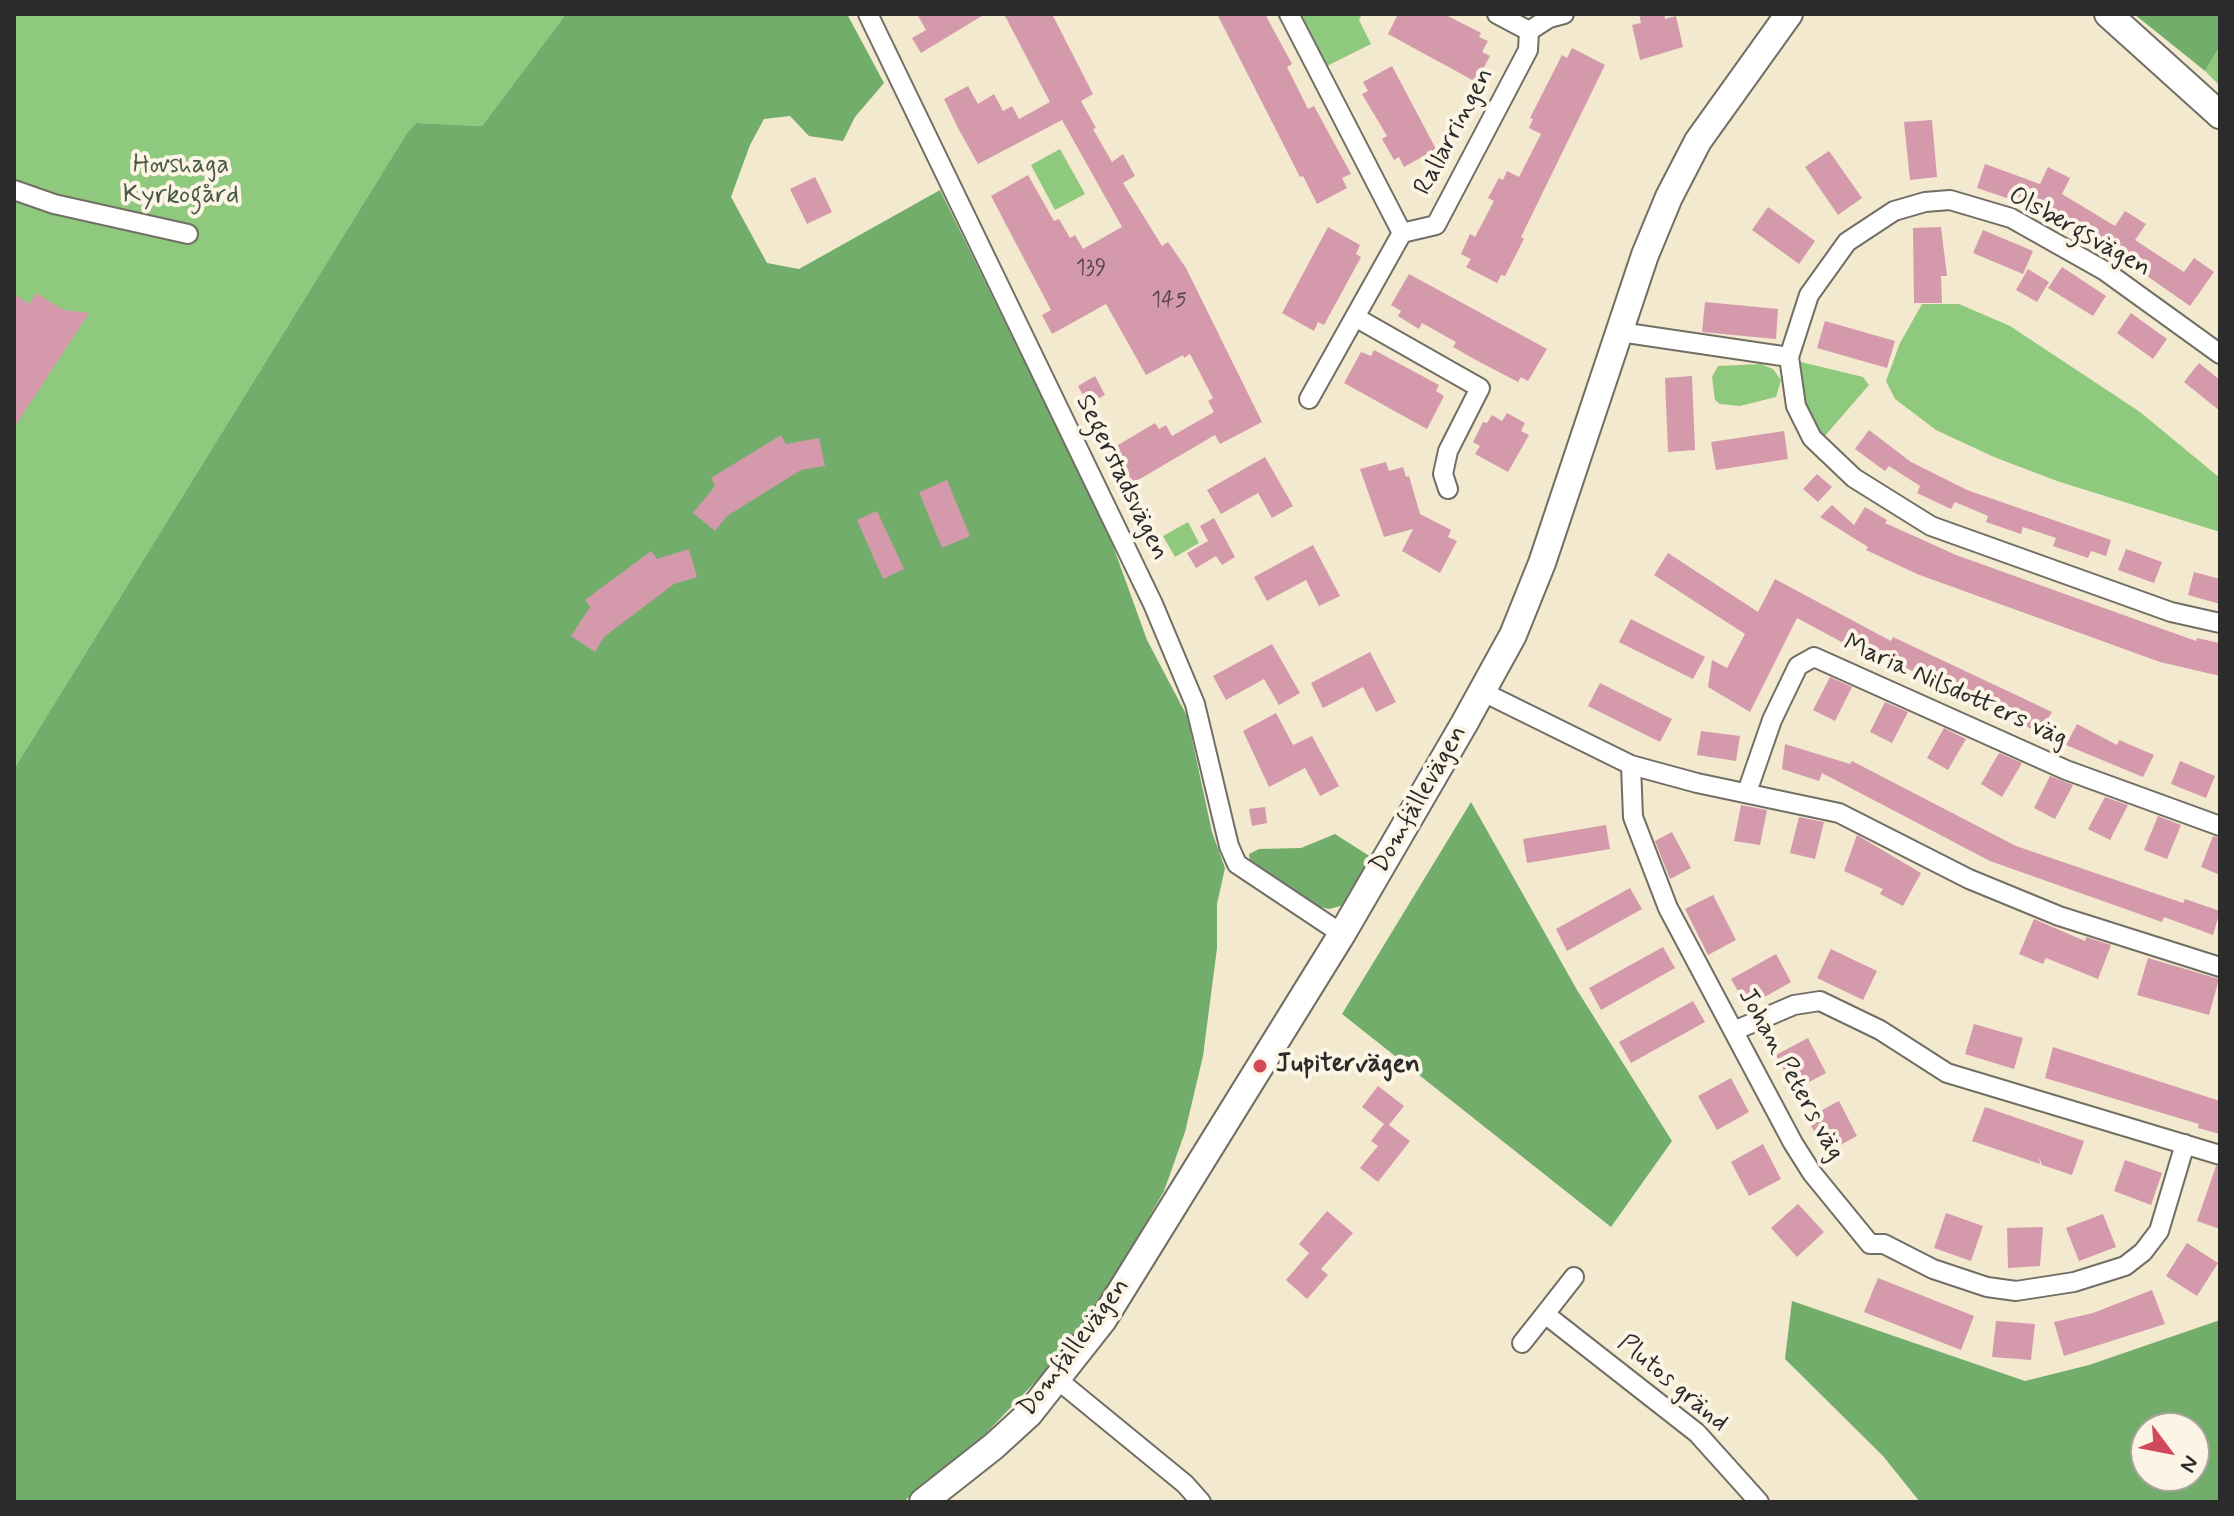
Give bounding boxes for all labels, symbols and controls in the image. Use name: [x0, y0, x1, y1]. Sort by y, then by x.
street label: Rallarringen: [1408, 63, 1502, 201]
park label: Hovshaga Kyrkogård: [123, 151, 239, 212]
street label: Olsbergsvägen: [2002, 181, 2156, 285]
house number: 139: [1076, 256, 1106, 282]
house number: 145: [1151, 288, 1187, 314]
street label: Segerstadsvägen: [1067, 390, 1175, 566]
street label: Maria Nilsdotters väg: [1838, 629, 2072, 755]
street label: Domfällevägen: [1365, 720, 1475, 880]
street label: Johan Peters väg: [1730, 983, 1850, 1167]
place label: Jupitervägen: [1276, 1050, 1420, 1082]
marker: Jupitervägen: [1251, 1057, 1269, 1075]
street label: Domfällevägen: [1013, 1272, 1137, 1424]
street label: Plutos gränd: [1610, 1329, 1734, 1439]
north arrow: [2130, 1412, 2210, 1492]
text: N: [2173, 1450, 2204, 1477]

